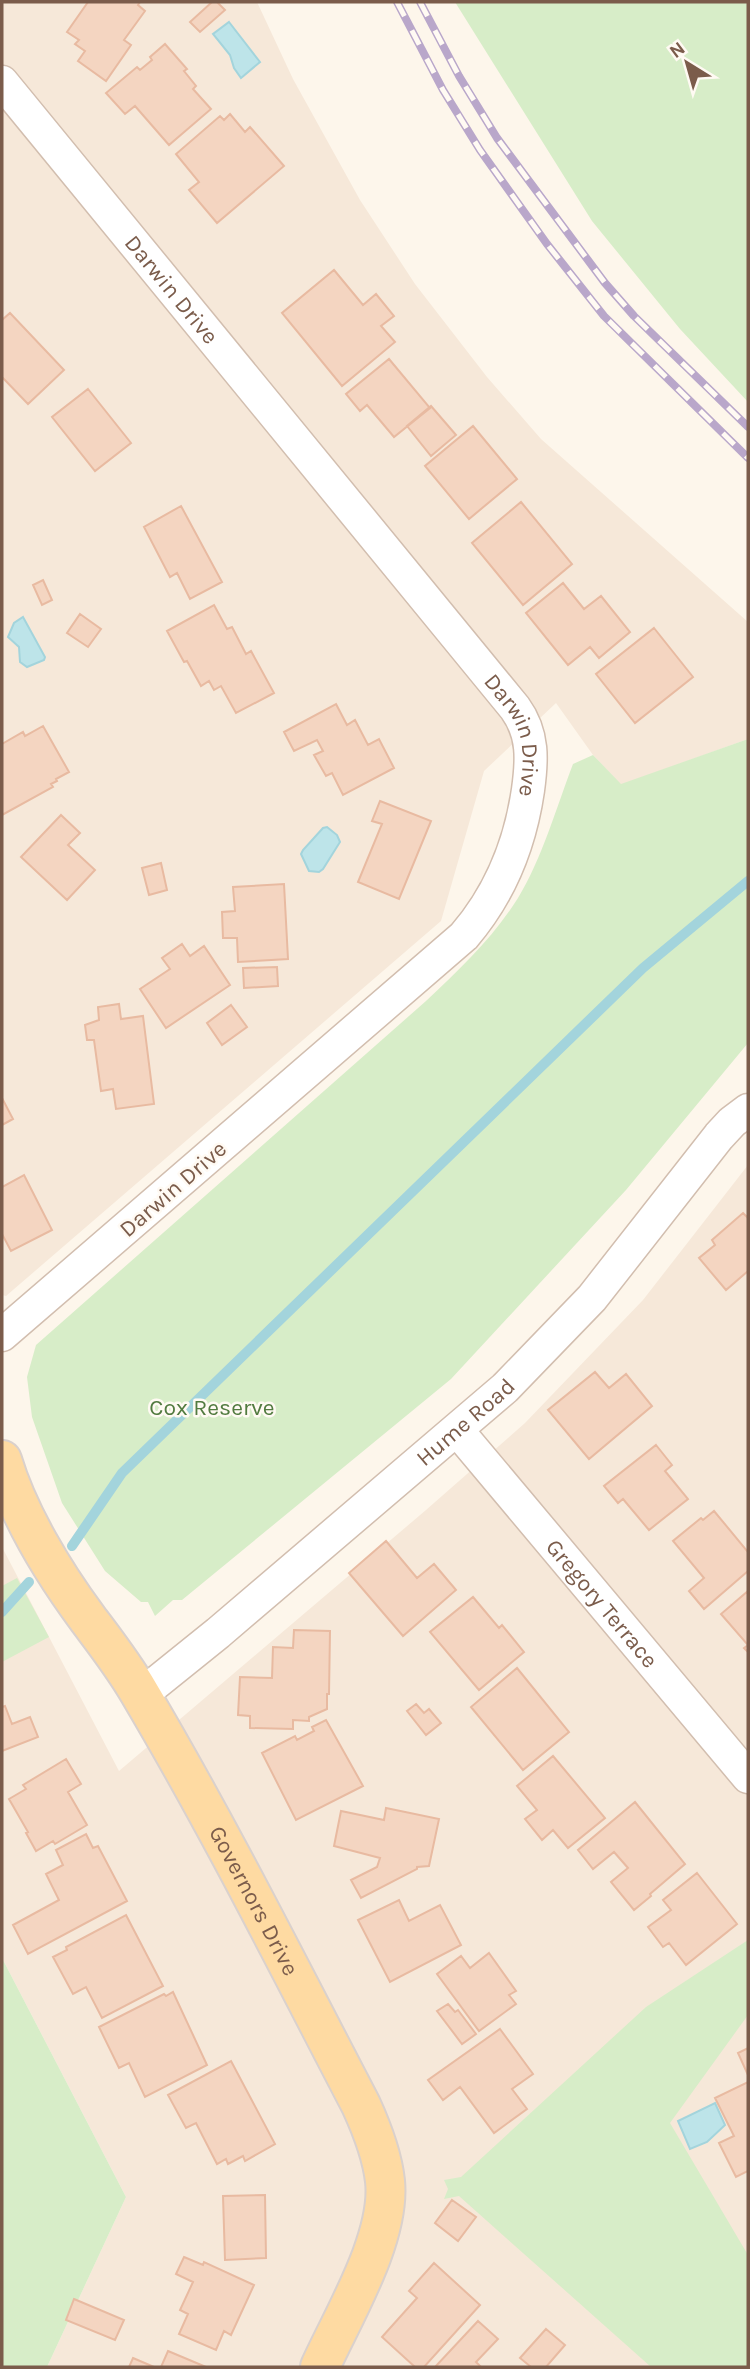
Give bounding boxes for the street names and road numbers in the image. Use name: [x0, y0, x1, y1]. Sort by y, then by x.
street label: Darwin Drive: [119, 229, 224, 349]
street label: Darwin Drive: [479, 668, 544, 799]
street label: Darwin Drive: [114, 1135, 232, 1243]
street label: Hume Road: [410, 1373, 521, 1471]
street label: Gregory Terrace: [541, 1533, 664, 1673]
street label: Governors Drive: [204, 1821, 305, 1980]

